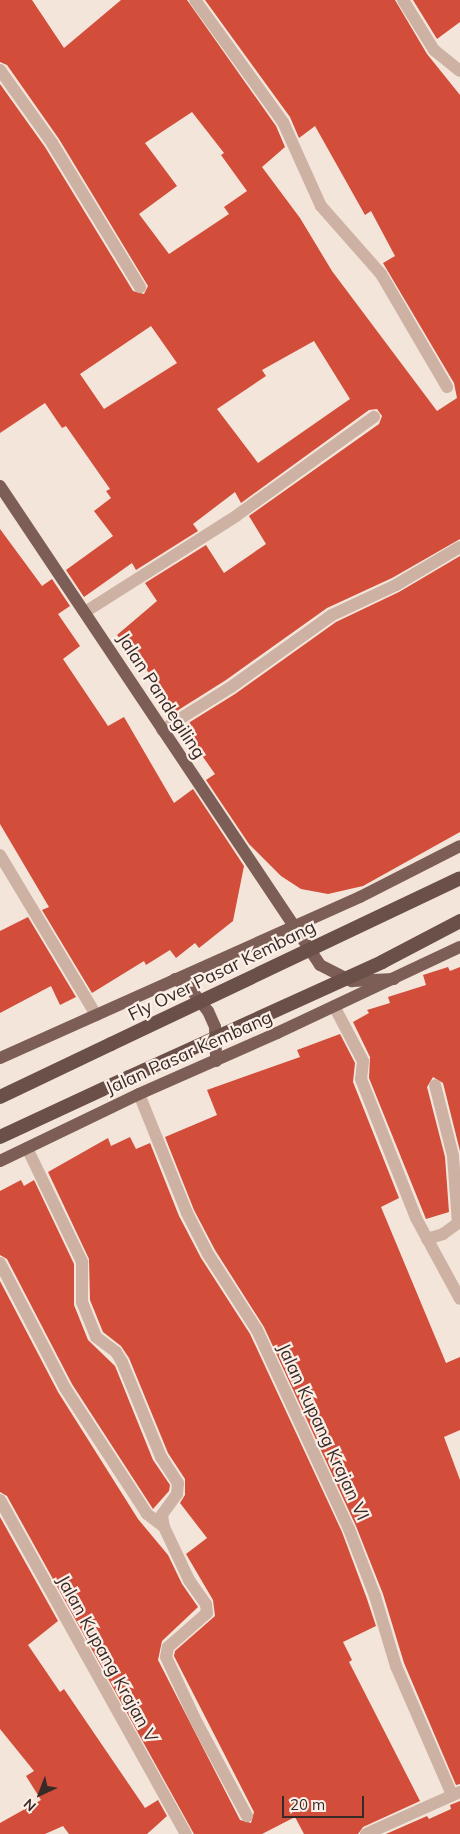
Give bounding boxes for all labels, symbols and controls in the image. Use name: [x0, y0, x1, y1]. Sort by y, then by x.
street label: Jalan Pandegiling: [112, 629, 210, 763]
street label: Fly Over Pasar Kembang: [125, 916, 319, 1026]
street label: Jalan Pasar Kembang: [102, 1007, 276, 1099]
street label: Jalan Kupang Krajan VI: [273, 1340, 373, 1524]
street label: Jalan Kupang Krajan V: [52, 1572, 162, 1746]
north arrow: [15, 1769, 65, 1819]
scale bar: [285, 1786, 368, 1818]
text: N: [20, 1795, 40, 1815]
text: 20 m: [290, 1795, 325, 1814]

